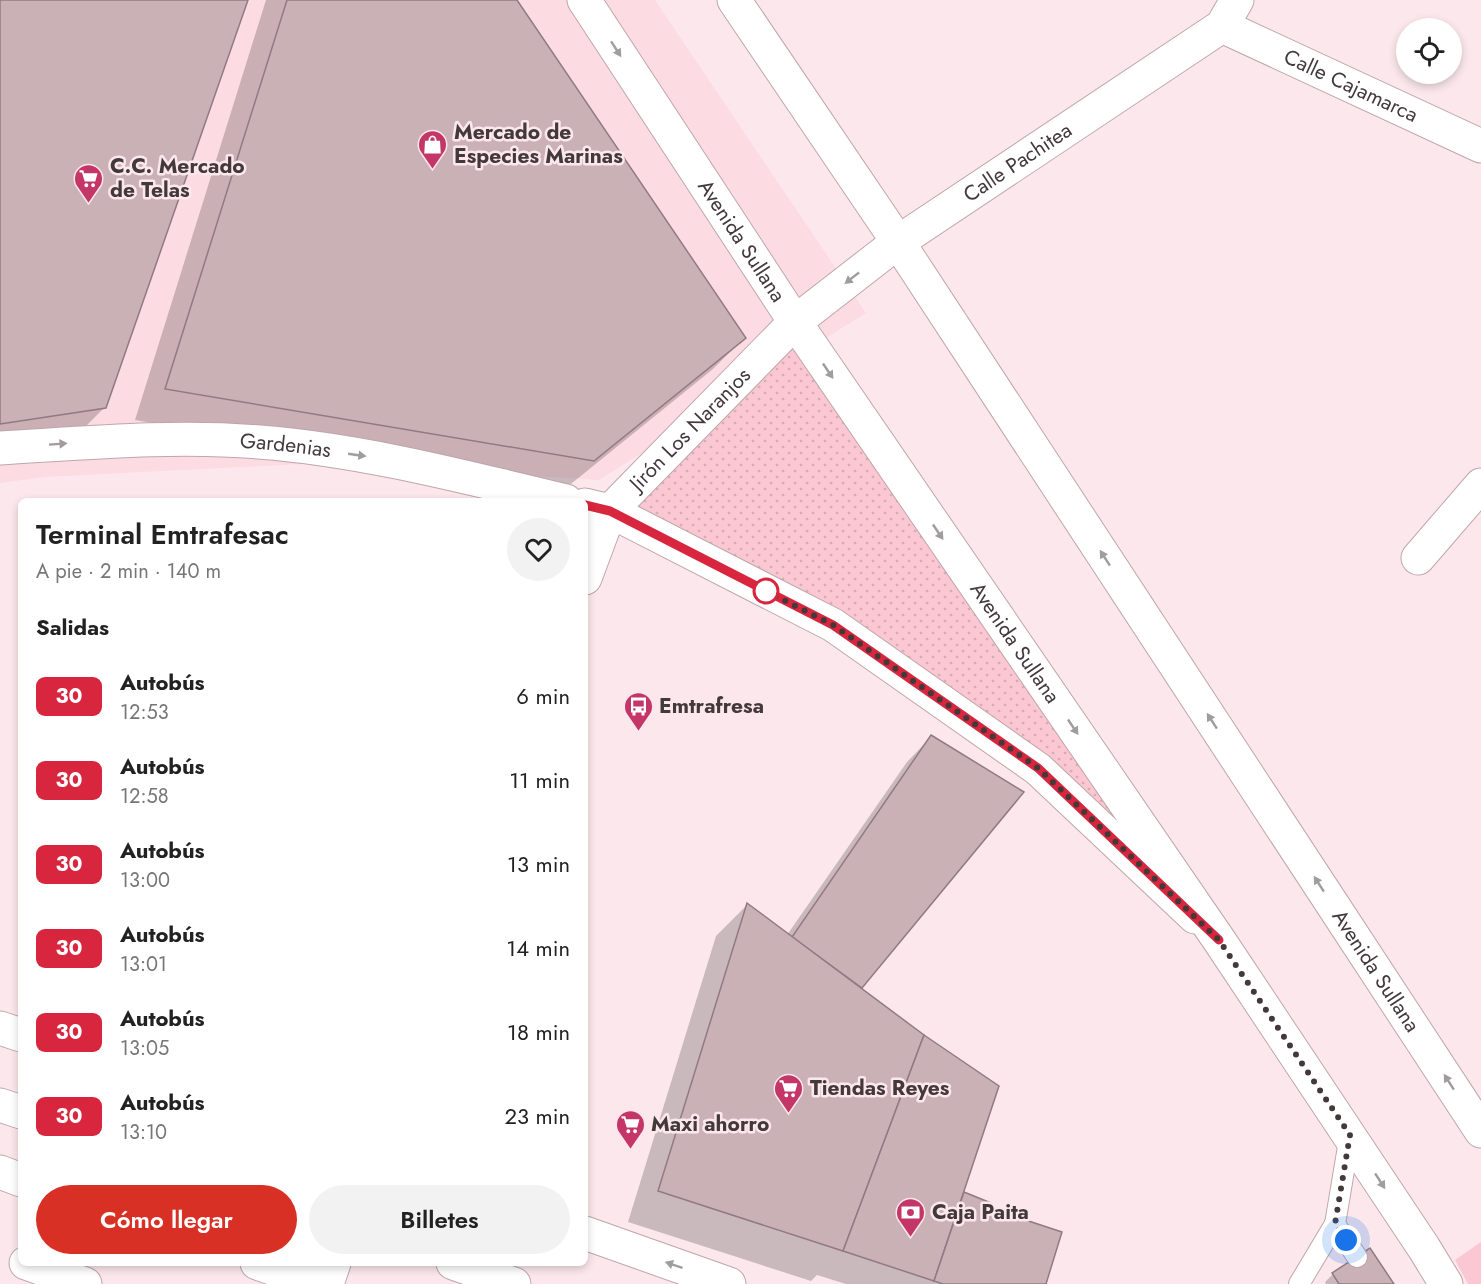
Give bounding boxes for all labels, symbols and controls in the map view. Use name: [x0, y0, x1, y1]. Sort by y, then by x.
map controls: [1396, 18, 1462, 84]
button: locate: [1396, 18, 1462, 84]
one-way arrow: [611, 41, 622, 57]
street label: Calle Cajamarca: [1279, 42, 1423, 130]
street label: Calle Pachitea: [957, 115, 1078, 209]
place label: Mercado de Especies Marinas: [454, 117, 623, 171]
shop icon: Mercado de Especies Marinas: [417, 128, 449, 170]
place label: C.C. Mercado de Telas: [110, 151, 245, 205]
supermarket icon: C.C. Mercado de Telas: [73, 162, 105, 204]
street label: Avenida Sullana: [691, 174, 793, 308]
one-way arrow: [844, 272, 860, 285]
street label: Jirón Los Naranjos: [621, 361, 757, 500]
one-way arrow: [822, 362, 834, 378]
street label: Gardenias: [239, 426, 333, 465]
one-way arrow: [49, 440, 68, 449]
one-way arrow: [348, 451, 367, 460]
text: Terminal Emtrafesac: [36, 514, 289, 555]
button: heart: [507, 518, 570, 581]
one-way arrow: [933, 523, 944, 540]
one-way arrow: [1099, 550, 1111, 566]
text: A pie · 2 min · 140 m: [36, 557, 221, 586]
street label: Avenida Sullana: [963, 576, 1067, 709]
unlabelled marker: [753, 578, 779, 604]
text: Salidas: [36, 611, 109, 643]
text: Autobús: [120, 666, 205, 698]
text: 6 min: [516, 680, 570, 712]
text: 30: [56, 681, 82, 711]
bus stop icon: Emtrafresa: [622, 690, 654, 732]
place label: Emtrafresa: [659, 691, 764, 721]
text: 12:53: [120, 698, 169, 727]
one-way arrow: [1206, 713, 1218, 729]
one-way arrow: [1067, 719, 1078, 735]
text: Autobús: [120, 750, 205, 782]
text: 11 min: [509, 764, 570, 796]
text: 30: [56, 765, 82, 795]
text: 12:58: [120, 782, 169, 811]
text: Autobús: [120, 834, 205, 866]
text: 13 min: [507, 848, 570, 880]
text: 30: [56, 849, 82, 879]
text: 13:00: [120, 866, 170, 895]
one-way arrow: [1314, 876, 1325, 892]
street label: Avenida Sullana: [1325, 904, 1427, 1038]
text: Autobús: [120, 918, 205, 950]
text: 14 min: [506, 932, 570, 964]
text: 30: [56, 933, 82, 963]
text: 13:01: [120, 950, 167, 979]
text: Autobús: [120, 1002, 205, 1034]
text: 18 min: [507, 1016, 570, 1048]
text: 30: [56, 1017, 82, 1047]
text: 13:05: [120, 1034, 169, 1063]
supermarket icon: Tiendas Reyes: [773, 1072, 805, 1114]
place label: Tiendas Reyes: [810, 1073, 950, 1103]
one-way arrow: [1444, 1074, 1455, 1090]
text: Autobús: [120, 1086, 205, 1118]
text: 23 min: [504, 1100, 570, 1132]
text: 30: [56, 1101, 82, 1131]
supermarket icon: Maxi ahorro: [614, 1108, 646, 1150]
place label: Maxi ahorro: [651, 1109, 769, 1139]
text: 13:10: [120, 1118, 167, 1147]
one-way arrow: [1374, 1173, 1385, 1189]
button: Cómo llegar: [36, 1185, 297, 1254]
button: Billetes: [309, 1185, 570, 1254]
bank icon: Caja Paita: [895, 1196, 927, 1238]
place label: Caja Paita: [932, 1197, 1029, 1227]
your location: [1331, 1225, 1361, 1255]
one-way arrow: [665, 1259, 683, 1269]

